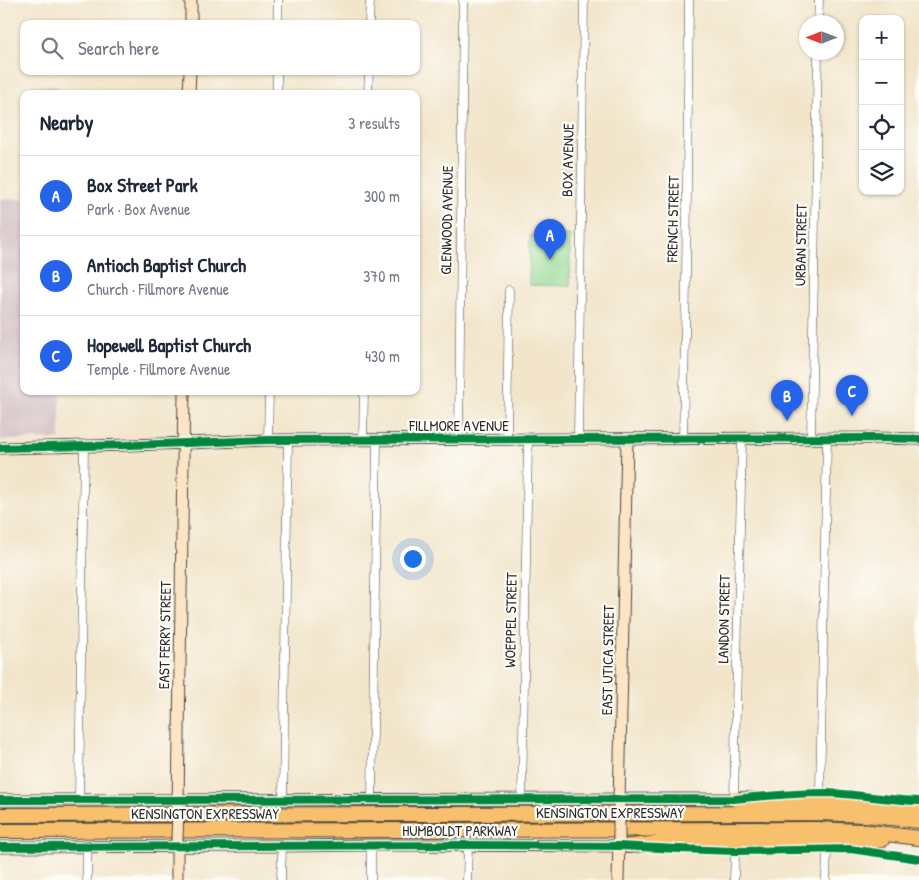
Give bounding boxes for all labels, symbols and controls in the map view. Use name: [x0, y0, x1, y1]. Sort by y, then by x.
north arrow: [799, 15, 844, 60]
map controls: [859, 15, 904, 195]
button: +: [859, 15, 904, 60]
search box: [20, 20, 420, 75]
icon: search: [38, 34, 66, 62]
text: Search here: [78, 35, 159, 61]
button: −: [859, 60, 904, 105]
button: locate: [859, 105, 904, 150]
text: Nearby: [40, 108, 93, 137]
text: 3 results: [348, 112, 400, 134]
street label: BOX AVENUE: [556, 123, 579, 197]
button: layers: [859, 150, 904, 195]
street label: GLENWOOD AVENUE: [435, 165, 458, 275]
text: Box Street Park: [87, 172, 198, 198]
street label: FRENCH STREET: [661, 174, 684, 264]
text: A: [52, 185, 60, 207]
text: 300 m: [364, 185, 400, 207]
text: Park · Box Avenue: [87, 198, 190, 220]
street label: URBAN STREET: [789, 203, 812, 286]
pin: A: [534, 219, 566, 260]
text: Antioch Baptist Church: [87, 252, 246, 278]
text: B: [52, 265, 60, 287]
text: 370 m: [363, 265, 400, 287]
text: Church · Fillmore Avenue: [87, 278, 229, 300]
text: Hopewell Baptist Church: [87, 332, 251, 358]
text: C: [52, 345, 60, 367]
text: 430 m: [365, 345, 400, 367]
text: Temple · Fillmore Avenue: [87, 358, 230, 380]
pin: C: [836, 375, 868, 416]
pin: B: [771, 380, 803, 421]
street label: FILLMORE AVENUE: [408, 415, 509, 436]
your location: [400, 546, 426, 572]
street label: WOEPPEL STREET: [499, 571, 522, 668]
street label: LANDON STREET: [712, 573, 735, 664]
street label: EAST FERRY STREET: [153, 580, 176, 689]
street label: EAST UTICA STREET: [596, 604, 619, 715]
street label: KENSINGTON EXPRESSWAY: [536, 802, 684, 823]
street label: KENSINGTON EXPRESSWAY: [131, 803, 279, 824]
street label: HUMBOLDT PARKWAY: [402, 820, 518, 841]

